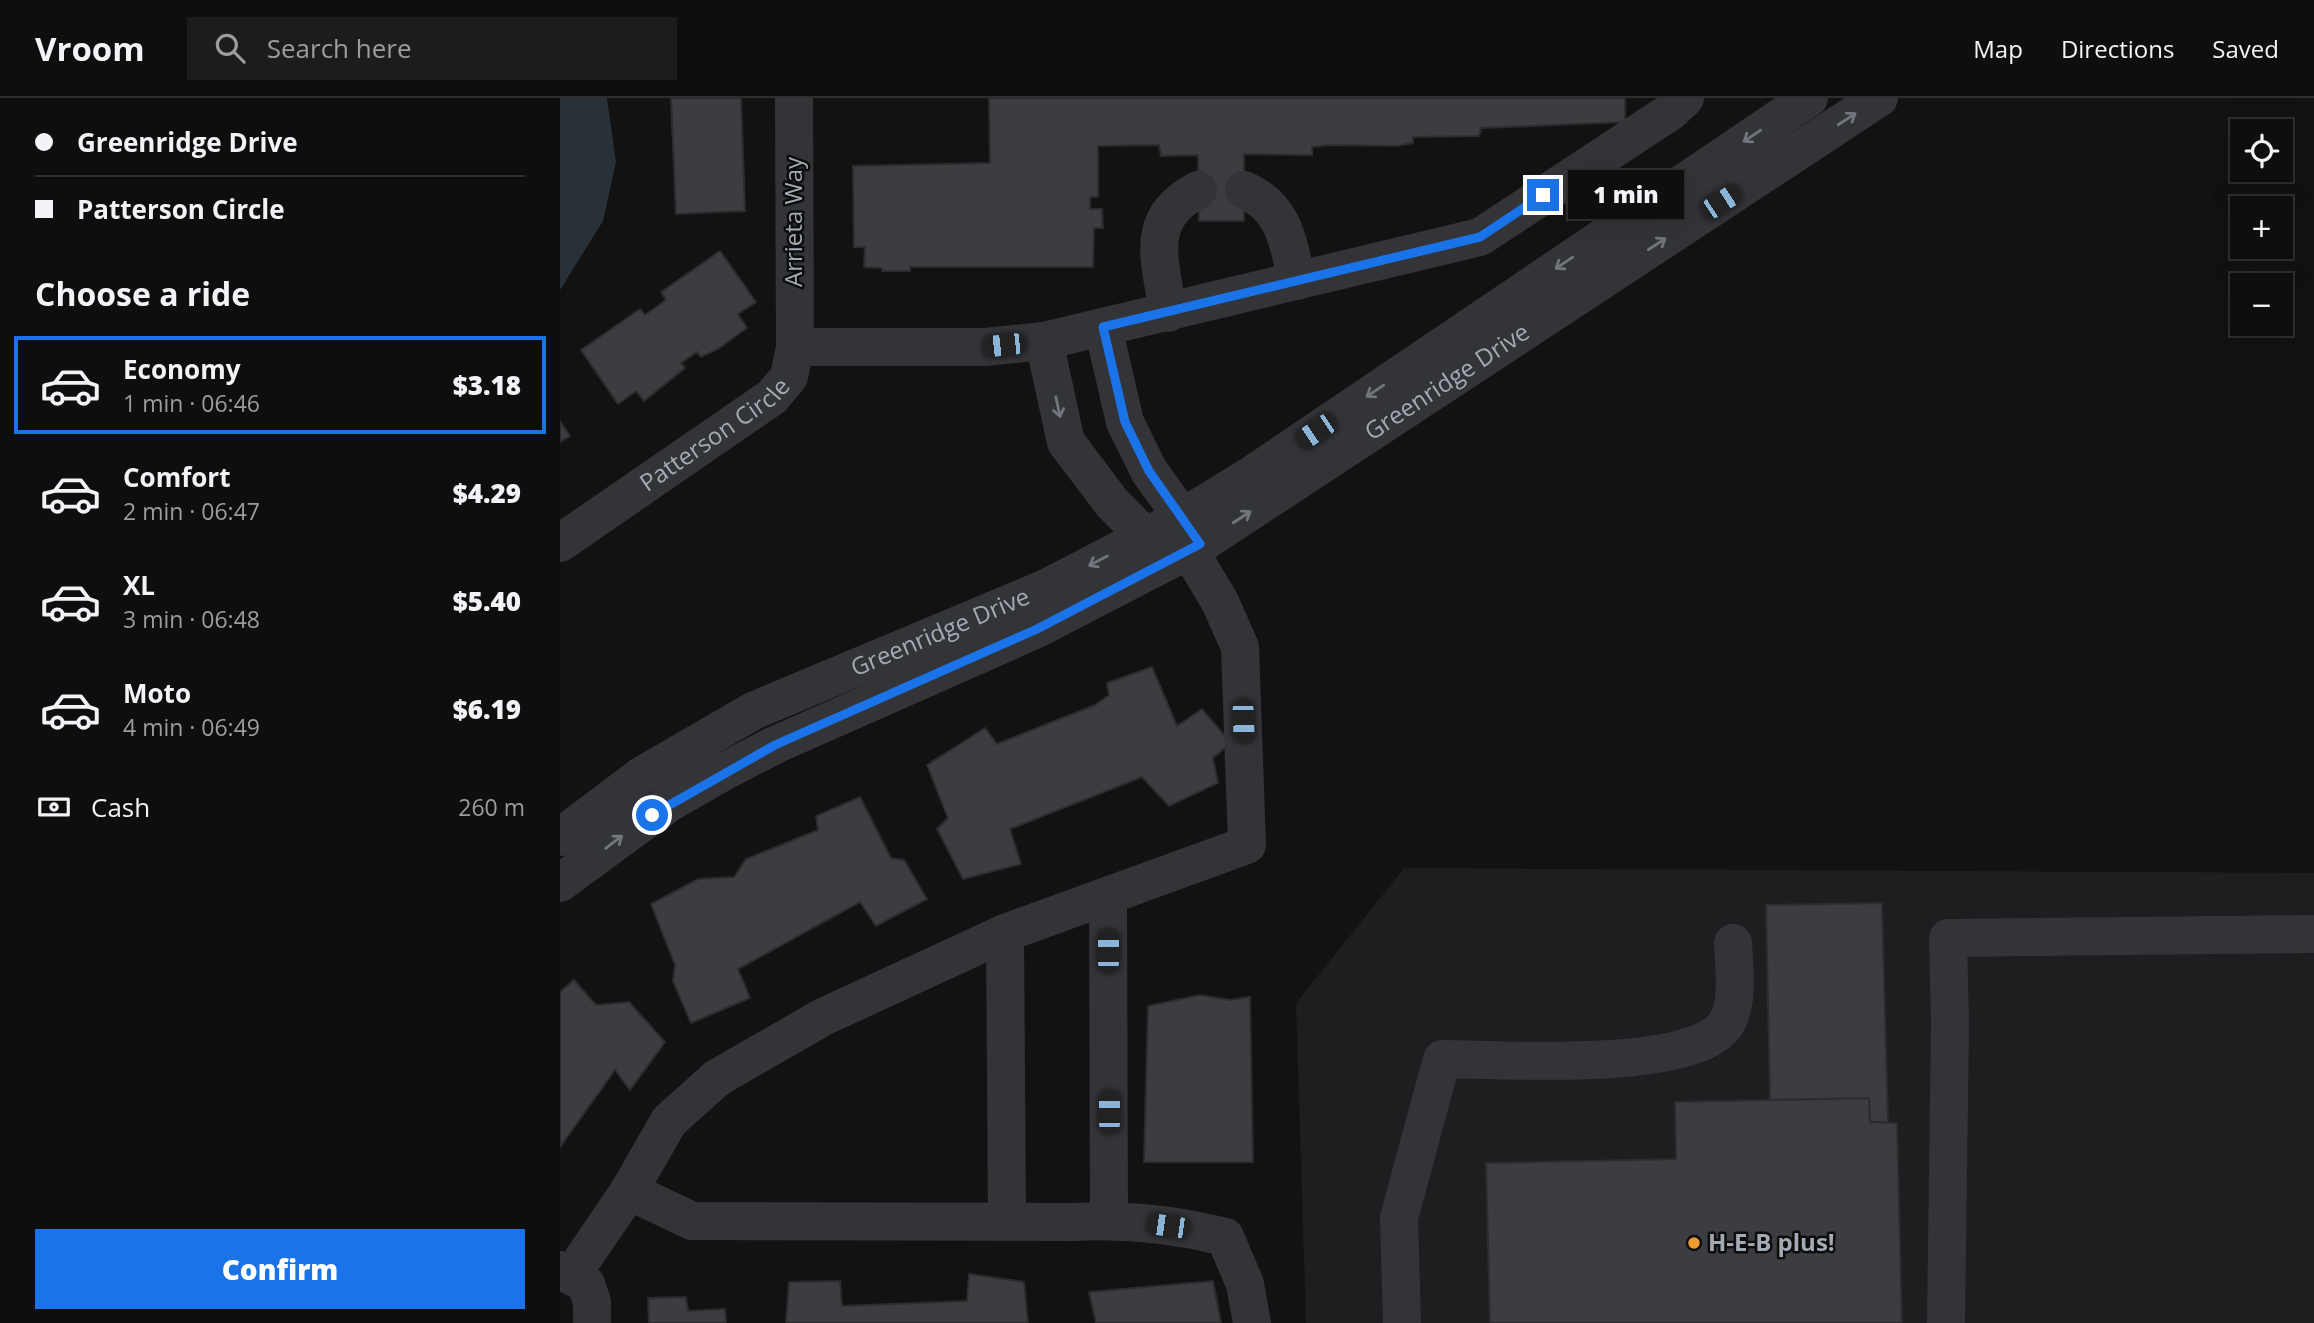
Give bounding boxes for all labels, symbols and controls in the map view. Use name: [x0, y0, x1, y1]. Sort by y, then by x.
search box: [187, 17, 677, 80]
text: Vroom: [35, 26, 145, 71]
icon: search: [211, 29, 249, 67]
text: Search here: [267, 30, 412, 66]
text: Map: [1973, 32, 2023, 65]
text: Directions: [2061, 32, 2174, 65]
text: Saved: [2212, 32, 2279, 65]
one-way arrow: [1837, 112, 1856, 126]
map controls: [2230, 119, 2293, 336]
button: locate: [2230, 119, 2293, 182]
text: Greenridge Drive: [77, 124, 298, 160]
one-way arrow: [1743, 129, 1762, 143]
street label: Arrieta Way: [776, 156, 809, 287]
callout: 1 min: [1567, 170, 1683, 220]
text: 1 min: [1593, 178, 1659, 210]
route end: [1527, 179, 1559, 211]
car: [1698, 182, 1745, 222]
text: Patterson Circle: [77, 191, 285, 227]
button: +: [2230, 196, 2293, 259]
one-way arrow: [1647, 237, 1666, 251]
one-way arrow: [1555, 256, 1574, 270]
text: Choose a ride: [35, 272, 250, 315]
button: −: [2230, 273, 2293, 336]
street label: Greenridge Drive: [1357, 315, 1535, 447]
car: [983, 332, 1026, 358]
text: Economy: [123, 351, 241, 387]
icon: car: [39, 354, 102, 417]
text: $3.18: [453, 367, 521, 403]
street label: Patterson Circle: [633, 370, 796, 498]
one-way arrow: [1366, 384, 1385, 398]
text: 1 min · 06:46: [123, 387, 260, 419]
one-way arrow: [1052, 396, 1065, 418]
car: [1293, 411, 1340, 451]
text: Comfort: [123, 459, 230, 495]
icon: car: [39, 462, 102, 525]
text: $4.29: [453, 475, 521, 511]
text: 2 min · 06:47: [123, 495, 260, 527]
one-way arrow: [1231, 510, 1251, 524]
one-way arrow: [1089, 554, 1109, 568]
text: XL: [123, 567, 155, 603]
icon: car: [39, 570, 102, 633]
street label: Greenridge Drive: [845, 579, 1034, 683]
text: $5.40: [453, 583, 521, 619]
text: 3 min · 06:48: [123, 603, 260, 635]
text: Moto: [123, 675, 191, 711]
icon: car: [39, 678, 102, 741]
text: $6.19: [453, 691, 521, 727]
car: [1232, 700, 1255, 742]
text: 4 min · 06:49: [123, 711, 260, 743]
icon: cash: [35, 788, 73, 826]
text: Cash: [91, 789, 150, 825]
text: 260 m: [458, 791, 525, 823]
route start: [636, 799, 668, 831]
one-way arrow: [604, 834, 623, 849]
car: [1098, 930, 1119, 972]
car: [1099, 1091, 1120, 1133]
car: [1146, 1213, 1191, 1239]
place label: H-E-B plus!: [1708, 1225, 1835, 1258]
button: Confirm: [35, 1229, 525, 1309]
marker: H-E-B plus!: [1686, 1235, 1702, 1251]

